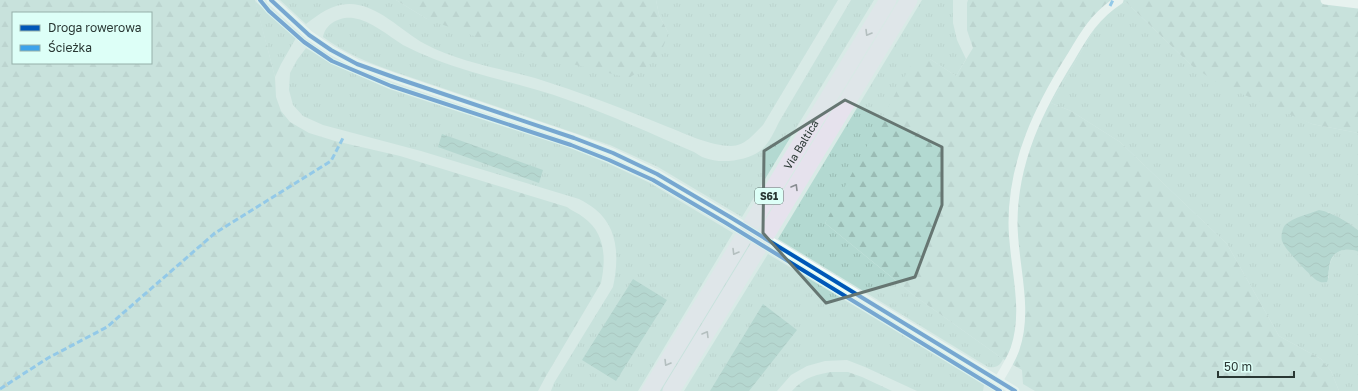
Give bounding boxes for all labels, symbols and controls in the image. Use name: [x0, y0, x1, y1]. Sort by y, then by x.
legend: [12, 12, 152, 64]
text: Droga rowerowa: [48, 20, 141, 35]
one-way arrow: [865, 29, 873, 36]
text: Ścieżka: [48, 40, 92, 55]
street label: Via Baltica: [780, 117, 820, 171]
one-way arrow: [791, 184, 798, 191]
road number: S61: [755, 188, 783, 204]
one-way arrow: [732, 248, 739, 255]
one-way arrow: [701, 331, 709, 338]
scale bar: [1218, 353, 1294, 379]
one-way arrow: [664, 359, 671, 366]
text: 50 m: [1224, 359, 1252, 374]

